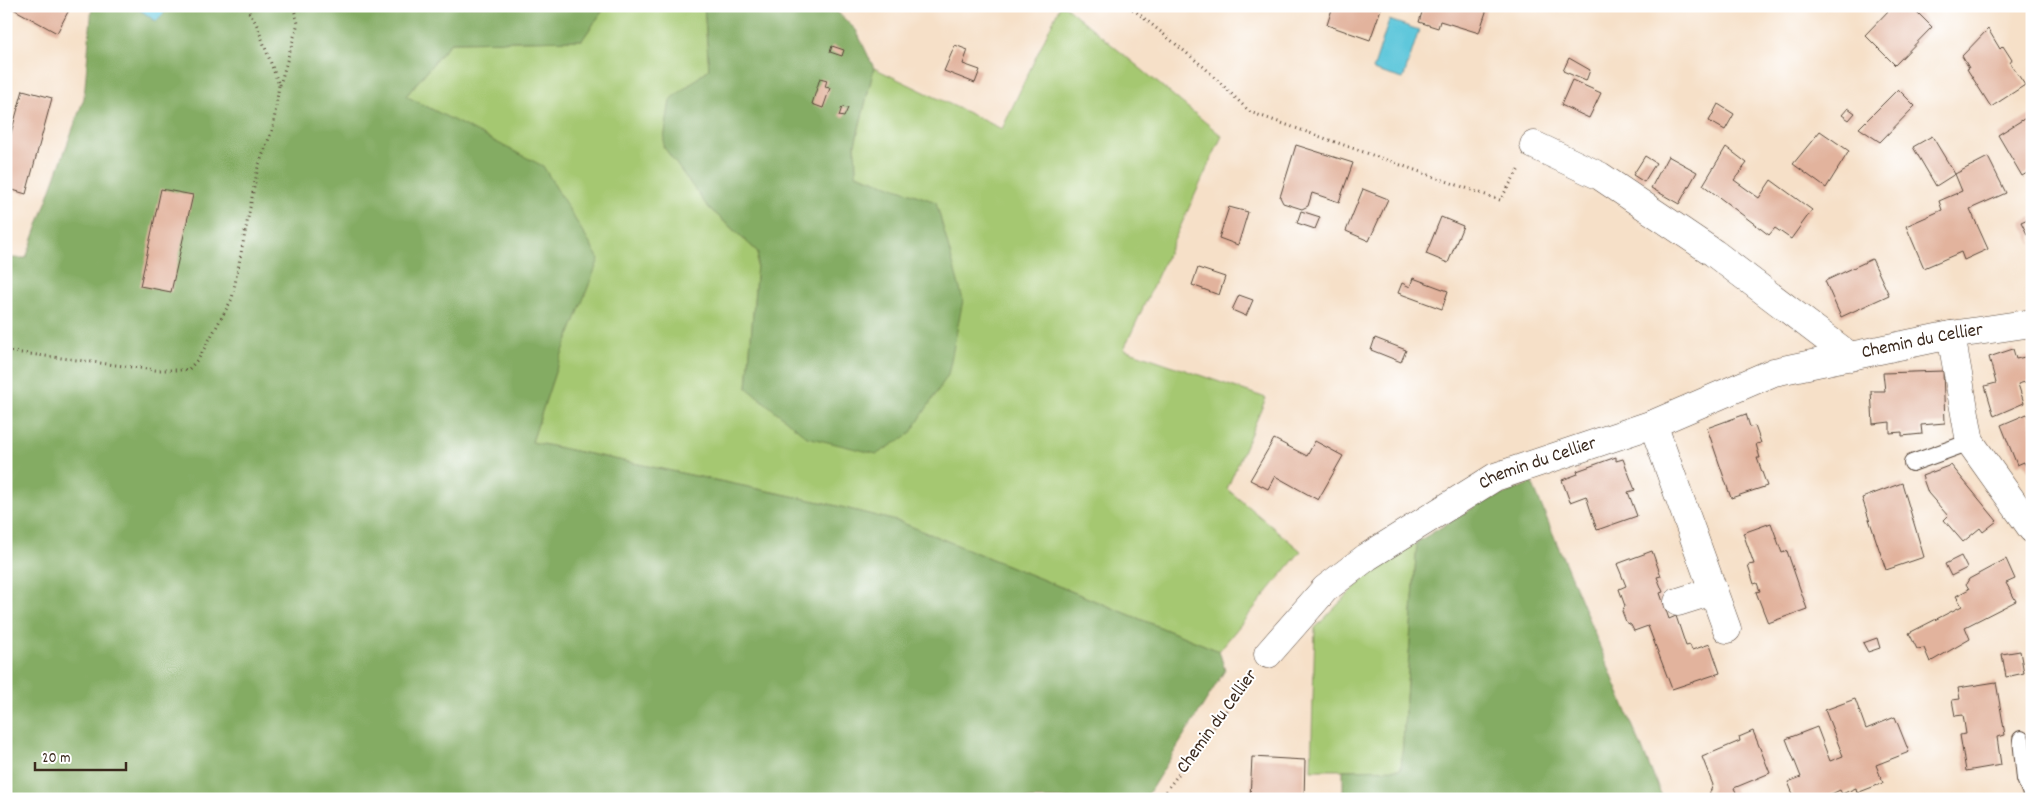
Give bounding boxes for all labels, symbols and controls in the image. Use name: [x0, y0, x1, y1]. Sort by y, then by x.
street label: Chemin du Cellier: [1859, 317, 1985, 367]
street label: Chemin du Cellier: [1474, 430, 1600, 497]
street label: Chemin du Cellier: [1171, 664, 1265, 780]
scale bar: [35, 740, 126, 772]
text: 20 m: [42, 748, 70, 770]

